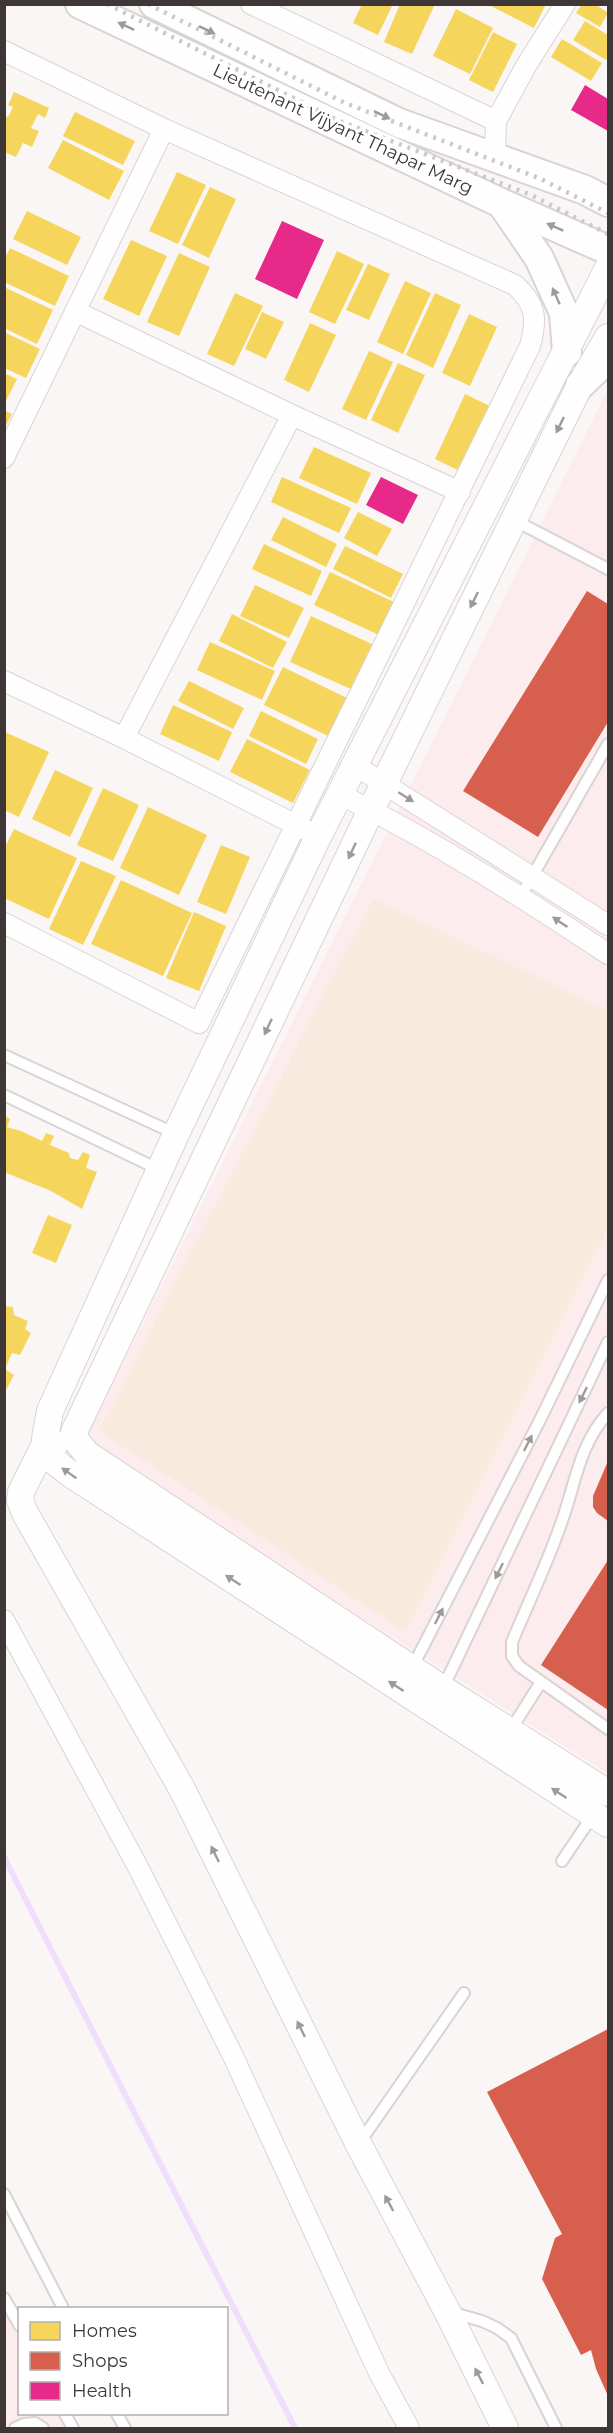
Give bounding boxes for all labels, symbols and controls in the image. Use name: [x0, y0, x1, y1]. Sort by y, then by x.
one-way arrow: [117, 22, 134, 31]
one-way arrow: [199, 25, 216, 35]
street label: Lieutenant Vijyant Thapar Marg: [209, 59, 477, 199]
one-way arrow: [374, 111, 391, 120]
one-way arrow: [546, 222, 564, 231]
one-way arrow: [551, 286, 561, 304]
one-way arrow: [556, 416, 566, 434]
one-way arrow: [470, 592, 479, 609]
one-way arrow: [398, 791, 414, 802]
one-way arrow: [347, 842, 356, 859]
one-way arrow: [552, 917, 568, 928]
one-way arrow: [264, 1018, 274, 1036]
one-way arrow: [579, 1386, 588, 1403]
one-way arrow: [523, 1434, 533, 1451]
one-way arrow: [62, 1467, 78, 1479]
one-way arrow: [495, 1562, 504, 1579]
one-way arrow: [224, 1574, 241, 1585]
one-way arrow: [434, 1608, 443, 1625]
one-way arrow: [388, 1681, 404, 1692]
one-way arrow: [551, 1787, 568, 1798]
one-way arrow: [210, 1846, 219, 1863]
one-way arrow: [297, 2021, 306, 2038]
one-way arrow: [384, 2194, 394, 2211]
legend: [18, 2307, 228, 2415]
text: Homes: [72, 2320, 137, 2342]
text: Shops: [72, 2350, 128, 2372]
one-way arrow: [474, 2368, 484, 2385]
text: Health: [72, 2380, 132, 2402]

